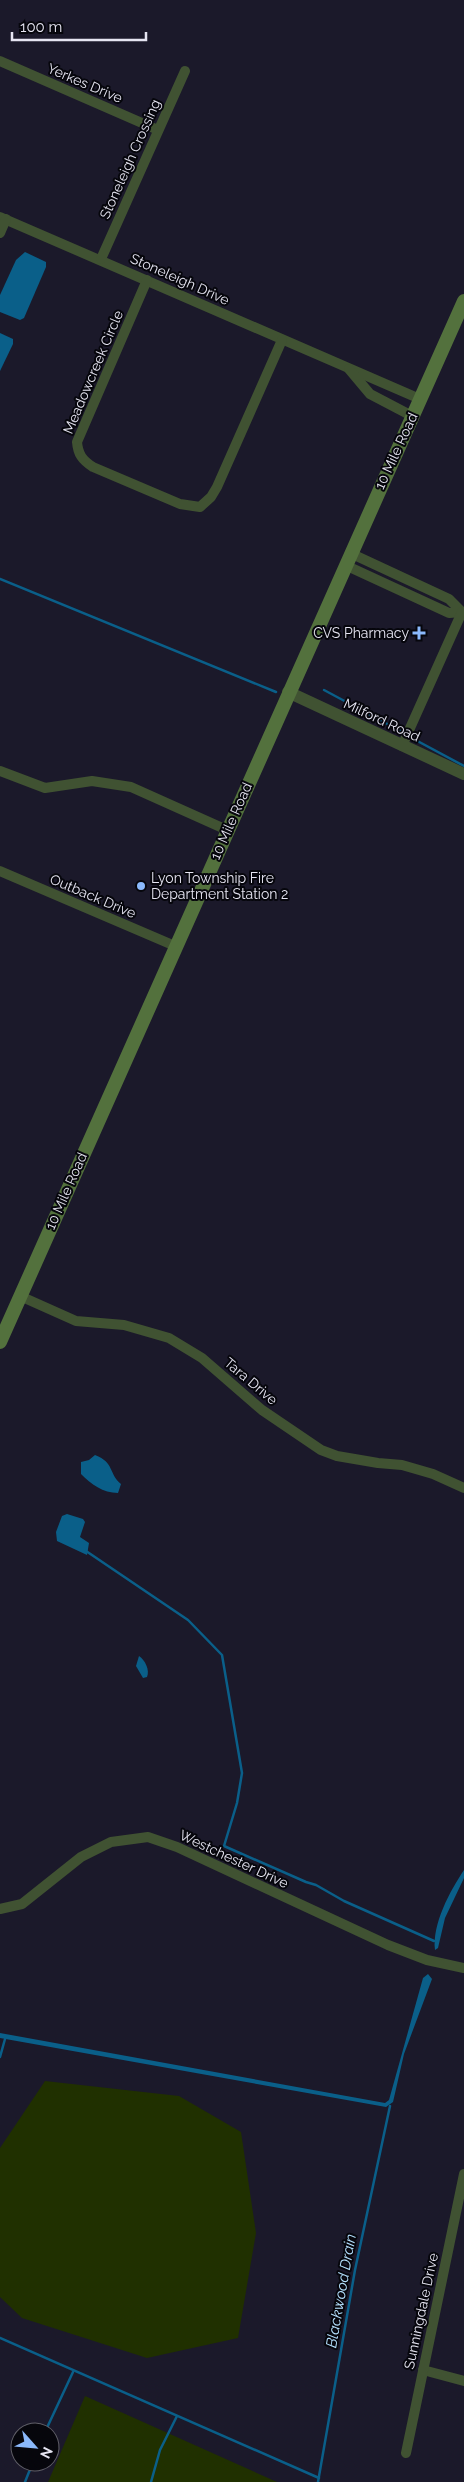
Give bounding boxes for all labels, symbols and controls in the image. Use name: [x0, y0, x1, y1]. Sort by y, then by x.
scale bar: [12, 10, 146, 42]
text: 100 m: [20, 18, 62, 36]
street label: Yerkes Drive: [45, 60, 125, 106]
street label: Stoneleigh Crossing: [96, 97, 164, 221]
street label: Stoneleigh Drive: [128, 250, 232, 308]
street label: Meadowcreek Circle: [60, 308, 126, 436]
street label: 10 Mile Road: [371, 410, 421, 492]
place label: CVS Pharmacy: [313, 625, 409, 641]
marker: CVS Pharmacy: [413, 627, 425, 639]
street label: Milford Road: [341, 695, 423, 745]
street label: 10 Mile Road: [207, 780, 255, 862]
place label: Lyon Township Fire Department Station 2: [151, 870, 288, 902]
street label: Outback Drive: [48, 871, 138, 921]
marker: Lyon Township Fire Department Station 2: [135, 880, 147, 892]
street label: 10 Mile Road: [42, 1150, 90, 1232]
street label: Tara Drive: [221, 1354, 281, 1408]
street label: Westchester Drive: [177, 1827, 291, 1891]
water label: Blackwood Drain: [322, 2233, 360, 2349]
street label: Sunningdale Drive: [401, 2251, 441, 2371]
north arrow: [10, 2422, 60, 2472]
text: N: [37, 2445, 56, 2461]

